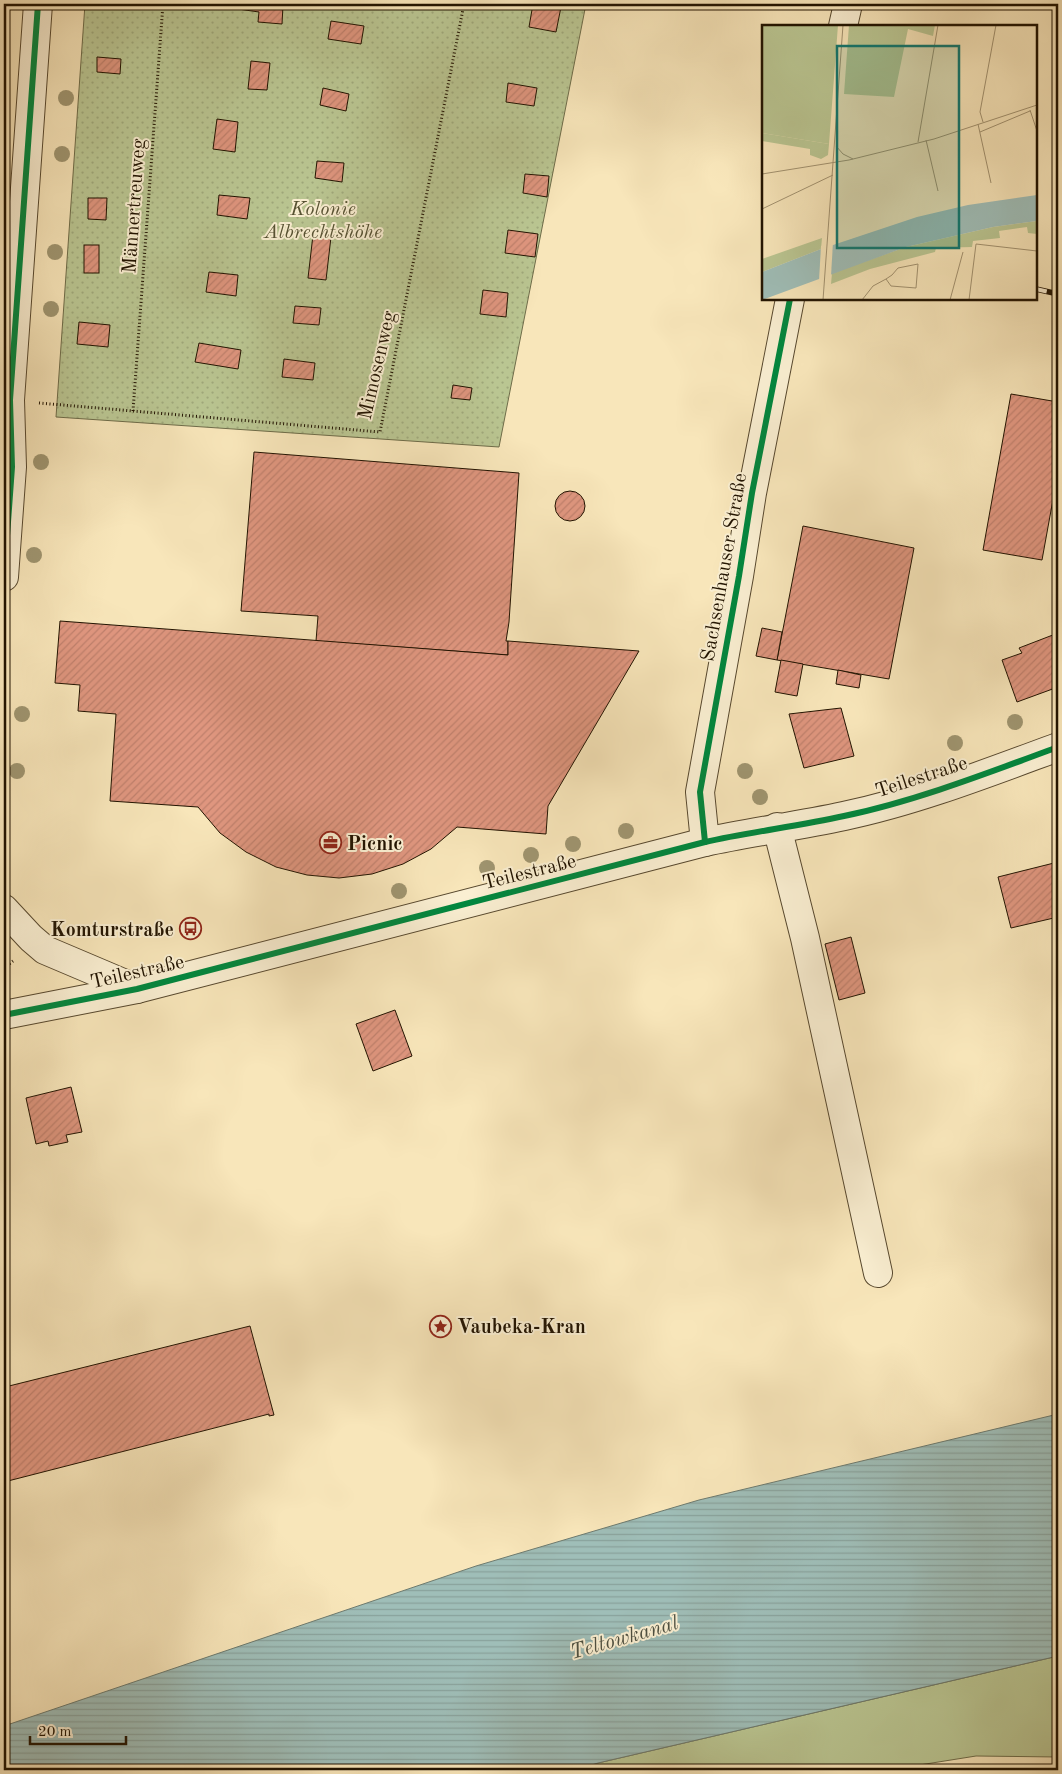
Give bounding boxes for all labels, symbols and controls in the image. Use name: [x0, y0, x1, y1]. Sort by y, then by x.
inset map: [762, 25, 1037, 300]
street label: Männertreuweg: [120, 138, 150, 274]
park label: Kolonie Albrechtshöhe: [263, 200, 382, 243]
street label: Mimosenweg: [356, 309, 400, 422]
street label: Sachsenhauser Straße: [699, 472, 751, 663]
street label: Teilestraße: [873, 754, 970, 802]
office icon: Picnic: [319, 831, 343, 855]
place label: Picnic: [347, 835, 403, 855]
street label: Teilestraße: [481, 852, 578, 894]
bus stop icon: Komturstraße: [178, 917, 202, 941]
place label: Komturstraße: [50, 921, 174, 941]
street label: Teilestraße: [89, 952, 186, 993]
place icon: Vaubeka-Kran: [429, 1314, 453, 1338]
place label: Vaubeka-Kran: [457, 1318, 586, 1338]
water label: Teltowkanal: [568, 1613, 681, 1664]
scale bar: [30, 1714, 126, 1746]
text: 20 m: [38, 1725, 72, 1740]

